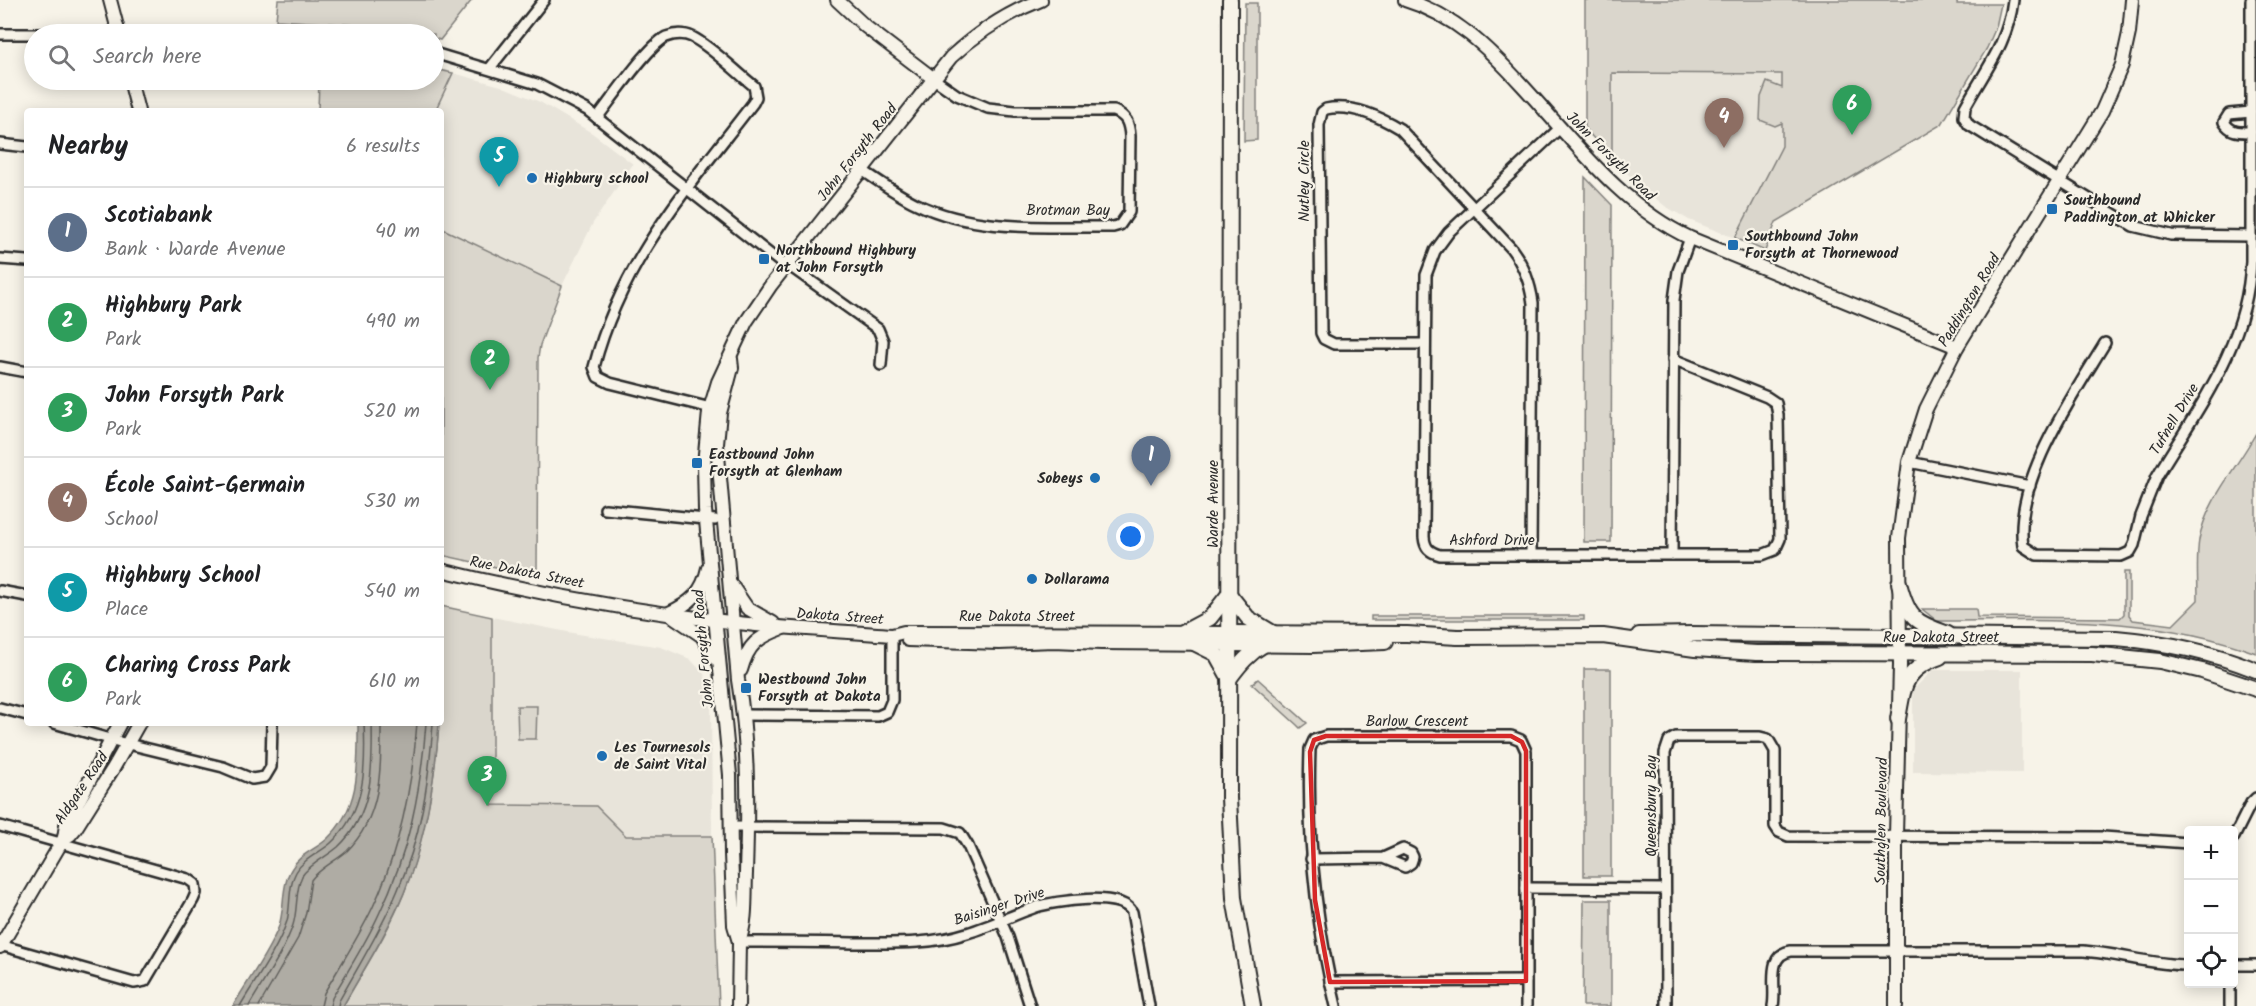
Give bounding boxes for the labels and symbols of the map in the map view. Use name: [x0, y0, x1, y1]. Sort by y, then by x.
pin: 6: [1832, 86, 1872, 135]
street label: John Forsyth Road: [812, 98, 904, 207]
pin: 4: [1704, 98, 1744, 148]
street label: John Forsyth Road: [1560, 106, 1661, 208]
pin: 5: [480, 138, 518, 187]
street label: Nutley Circle: [1293, 140, 1317, 222]
place label: Highbury school: [544, 167, 649, 191]
marker: Highbury school: [525, 171, 539, 185]
place label: Southbound Paddington at Whicker: [2064, 189, 2216, 230]
street label: Brotman Bay: [1026, 199, 1111, 223]
marker: Southbound Paddington at Whicker: [2045, 202, 2059, 216]
place label: Southbound John Forsyth at Thornewood: [1745, 225, 1899, 266]
marker: Southbound John Forsyth at Thornewood: [1726, 238, 1740, 252]
place label: Northbound Highbury at John Forsyth: [776, 239, 916, 280]
street label: Paddington Road: [1932, 249, 2008, 352]
marker: Northbound Highbury at John Forsyth: [757, 252, 771, 266]
pin: 2: [470, 340, 510, 390]
street label: Tufnell Drive: [2144, 379, 2206, 460]
pin: 1: [1132, 436, 1170, 486]
place label: Eastbound John Forsyth at Glenham: [709, 443, 842, 484]
marker: Eastbound John Forsyth at Glenham: [690, 456, 704, 470]
street label: Warde Avenue: [1202, 460, 1226, 548]
place label: Sobeys: [1037, 467, 1083, 491]
marker: Sobeys: [1088, 471, 1102, 485]
your location: [1116, 522, 1145, 551]
street label: Ashford Drive: [1449, 529, 1535, 553]
street label: Rue Dakota Street: [467, 550, 586, 596]
place label: Dollarama: [1044, 568, 1110, 592]
marker: Dollarama: [1025, 572, 1039, 586]
street label: John Forsyth Road: [687, 588, 721, 709]
street label: Dakota Street: [795, 602, 885, 632]
street label: Rue Dakota Street: [959, 605, 1075, 629]
street label: Rue Dakota Street: [1883, 626, 1999, 650]
place label: Westbound John Forsyth at Dakota: [758, 668, 881, 709]
marker: Westbound John Forsyth at Dakota: [739, 681, 753, 695]
street label: Barlow Crescent: [1366, 710, 1468, 734]
place label: Les Tournesols de Saint Vital: [614, 736, 710, 777]
street label: Aldgate Road: [49, 747, 115, 830]
marker: Les Tournesols de Saint Vital: [595, 749, 609, 763]
street label: Queensbury Bay: [1640, 754, 1664, 857]
pin: 3: [468, 756, 506, 806]
street label: Southglen Boulevard: [1869, 757, 1895, 885]
street label: Baisinger Drive: [951, 881, 1048, 933]

